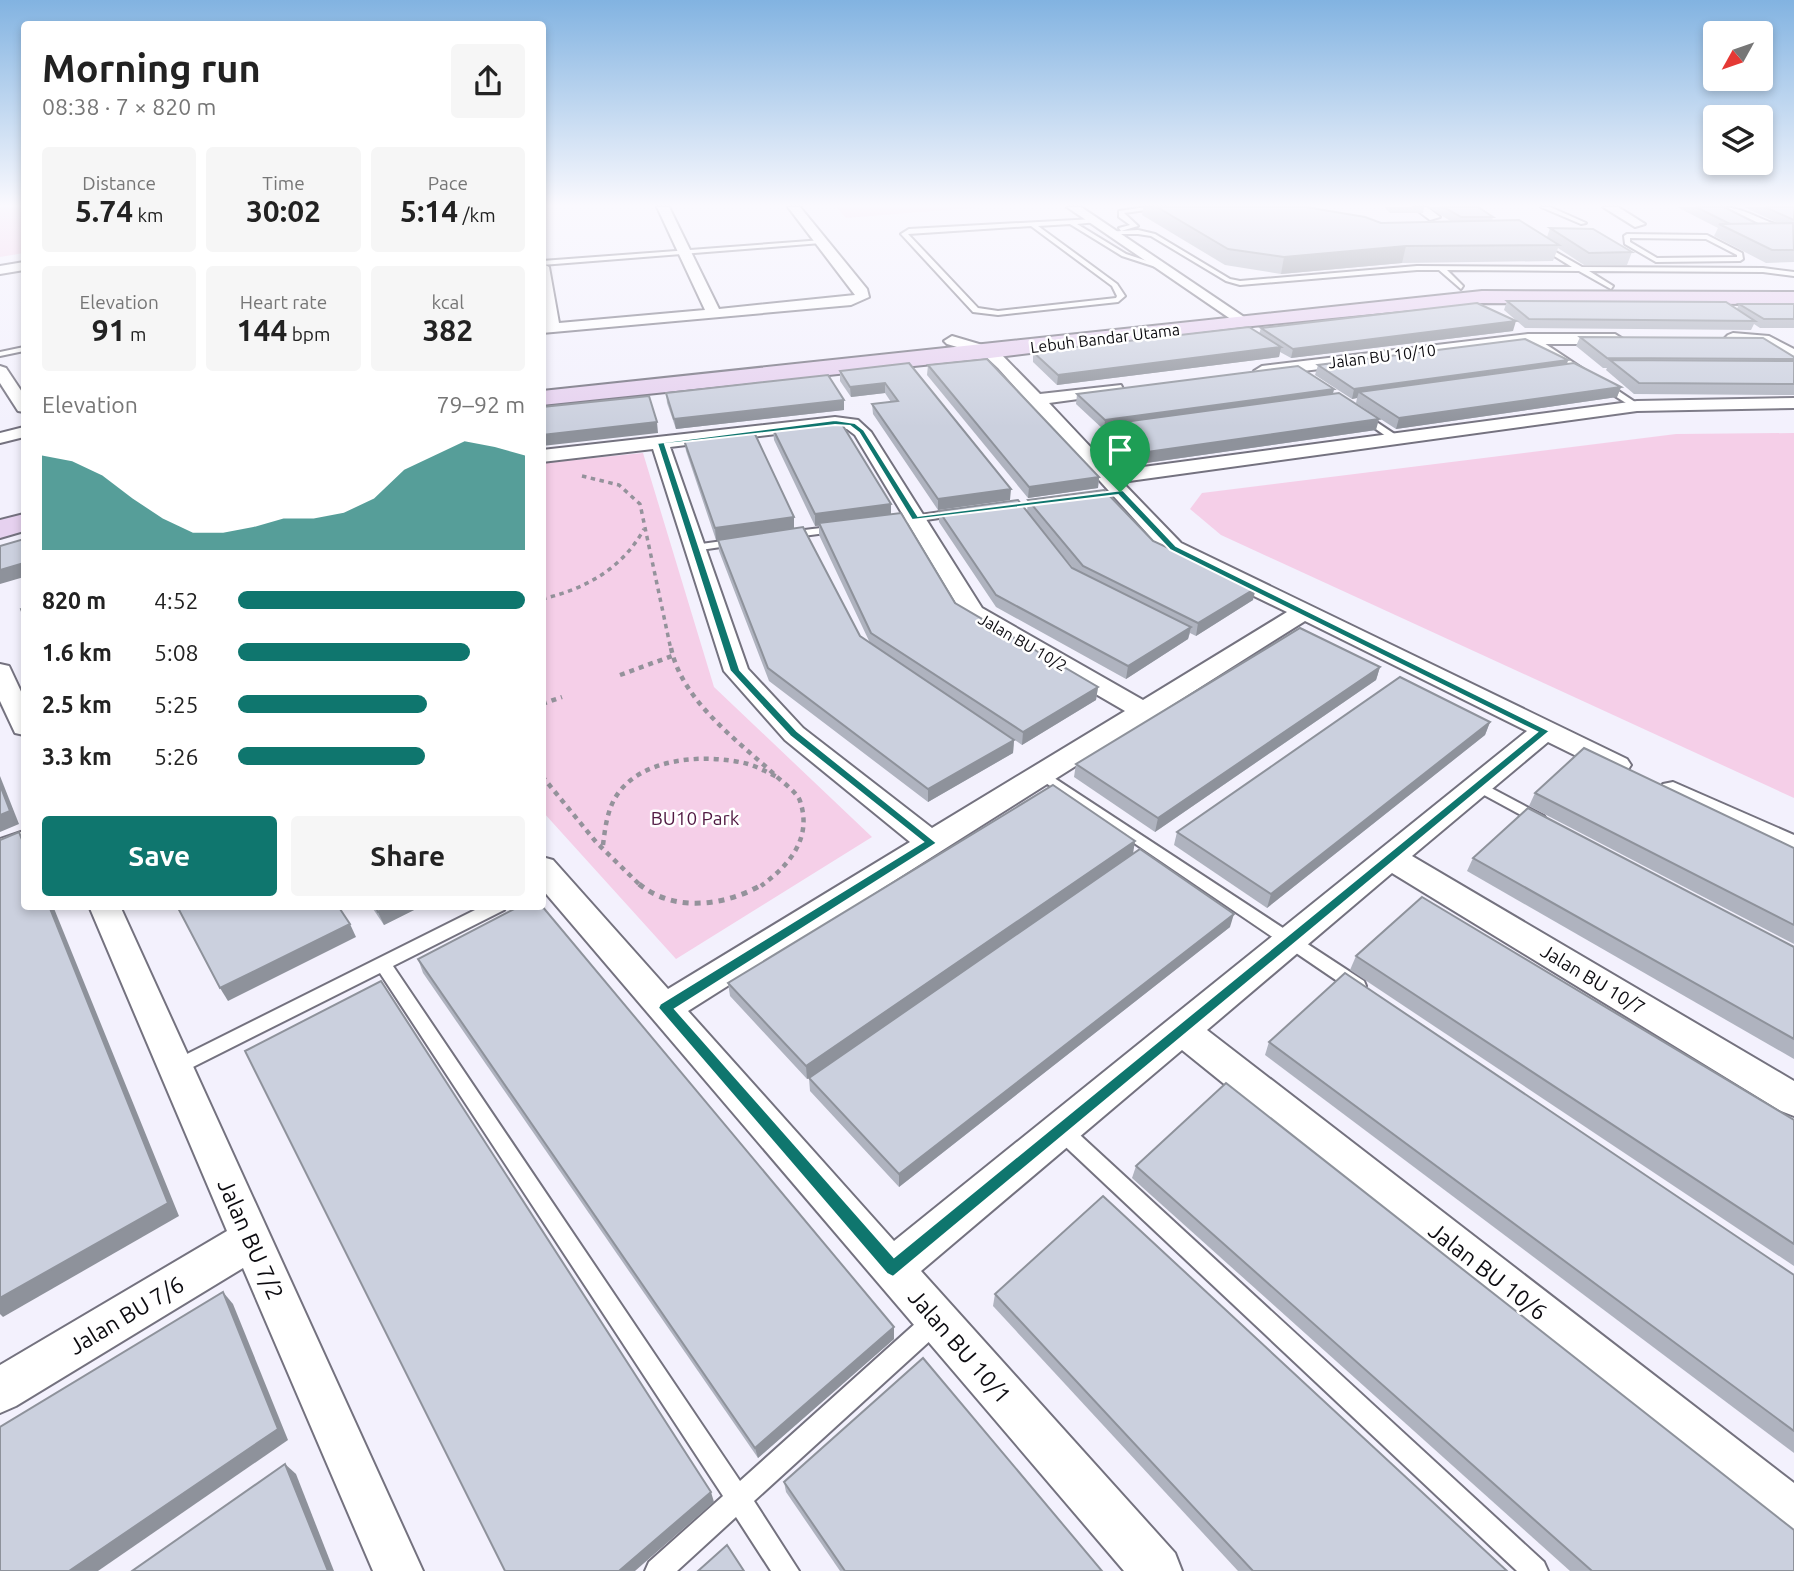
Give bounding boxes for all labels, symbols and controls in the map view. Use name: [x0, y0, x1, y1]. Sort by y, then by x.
north arrow: [1703, 21, 1773, 91]
map controls: [1703, 21, 1773, 175]
button: share: [451, 44, 525, 118]
text: Morning run: [42, 47, 261, 89]
text: 08:38 · 7 × 820 m: [42, 94, 216, 119]
button: layers: [1703, 105, 1773, 175]
text: Distance: [82, 172, 156, 194]
text: Time: [262, 172, 305, 194]
text: Pace: [428, 172, 468, 194]
text: 5.74: [75, 194, 133, 228]
text: 30:02: [246, 194, 321, 228]
text: 5:14: [400, 194, 458, 228]
text: km: [133, 204, 163, 226]
text: /km: [458, 204, 496, 226]
text: Elevation: [80, 291, 159, 313]
text: Heart rate: [240, 291, 327, 313]
text: kcal: [431, 291, 464, 313]
text: 91: [92, 313, 126, 347]
text: 144: [237, 313, 287, 347]
text: 382: [422, 313, 473, 347]
street label: Lebuh Bandar Utama: [1029, 320, 1181, 356]
text: m: [126, 323, 146, 345]
text: bpm: [287, 323, 330, 345]
street label: Jalan BU 10/10: [1327, 340, 1437, 372]
text: Elevation: [42, 392, 138, 417]
text: 79–92 m: [437, 392, 525, 417]
pin: [1090, 420, 1150, 492]
icon: arrive: [1101, 431, 1139, 469]
text: 820 m: [42, 588, 106, 613]
text: 4:52: [154, 588, 199, 613]
street label: Jalan BU 10/2: [976, 609, 1070, 675]
text: 1.6 km: [42, 640, 112, 665]
text: 5:08: [154, 640, 199, 665]
text: 2.5 km: [42, 692, 112, 717]
text: 5:25: [154, 692, 199, 717]
text: 3.3 km: [42, 744, 112, 769]
text: 5:26: [154, 744, 199, 769]
park label: BU10 Park: [651, 807, 740, 829]
button: Save: [42, 816, 277, 896]
button: Share: [291, 816, 525, 896]
street label: Jalan BU 10/7: [1537, 939, 1649, 1019]
street label: Jalan BU 7/2: [213, 1175, 289, 1303]
street label: Jalan BU 10/6: [1424, 1217, 1552, 1325]
street label: Jalan BU 7/6: [64, 1271, 188, 1359]
street label: Jalan BU 10/1: [904, 1284, 1016, 1408]

